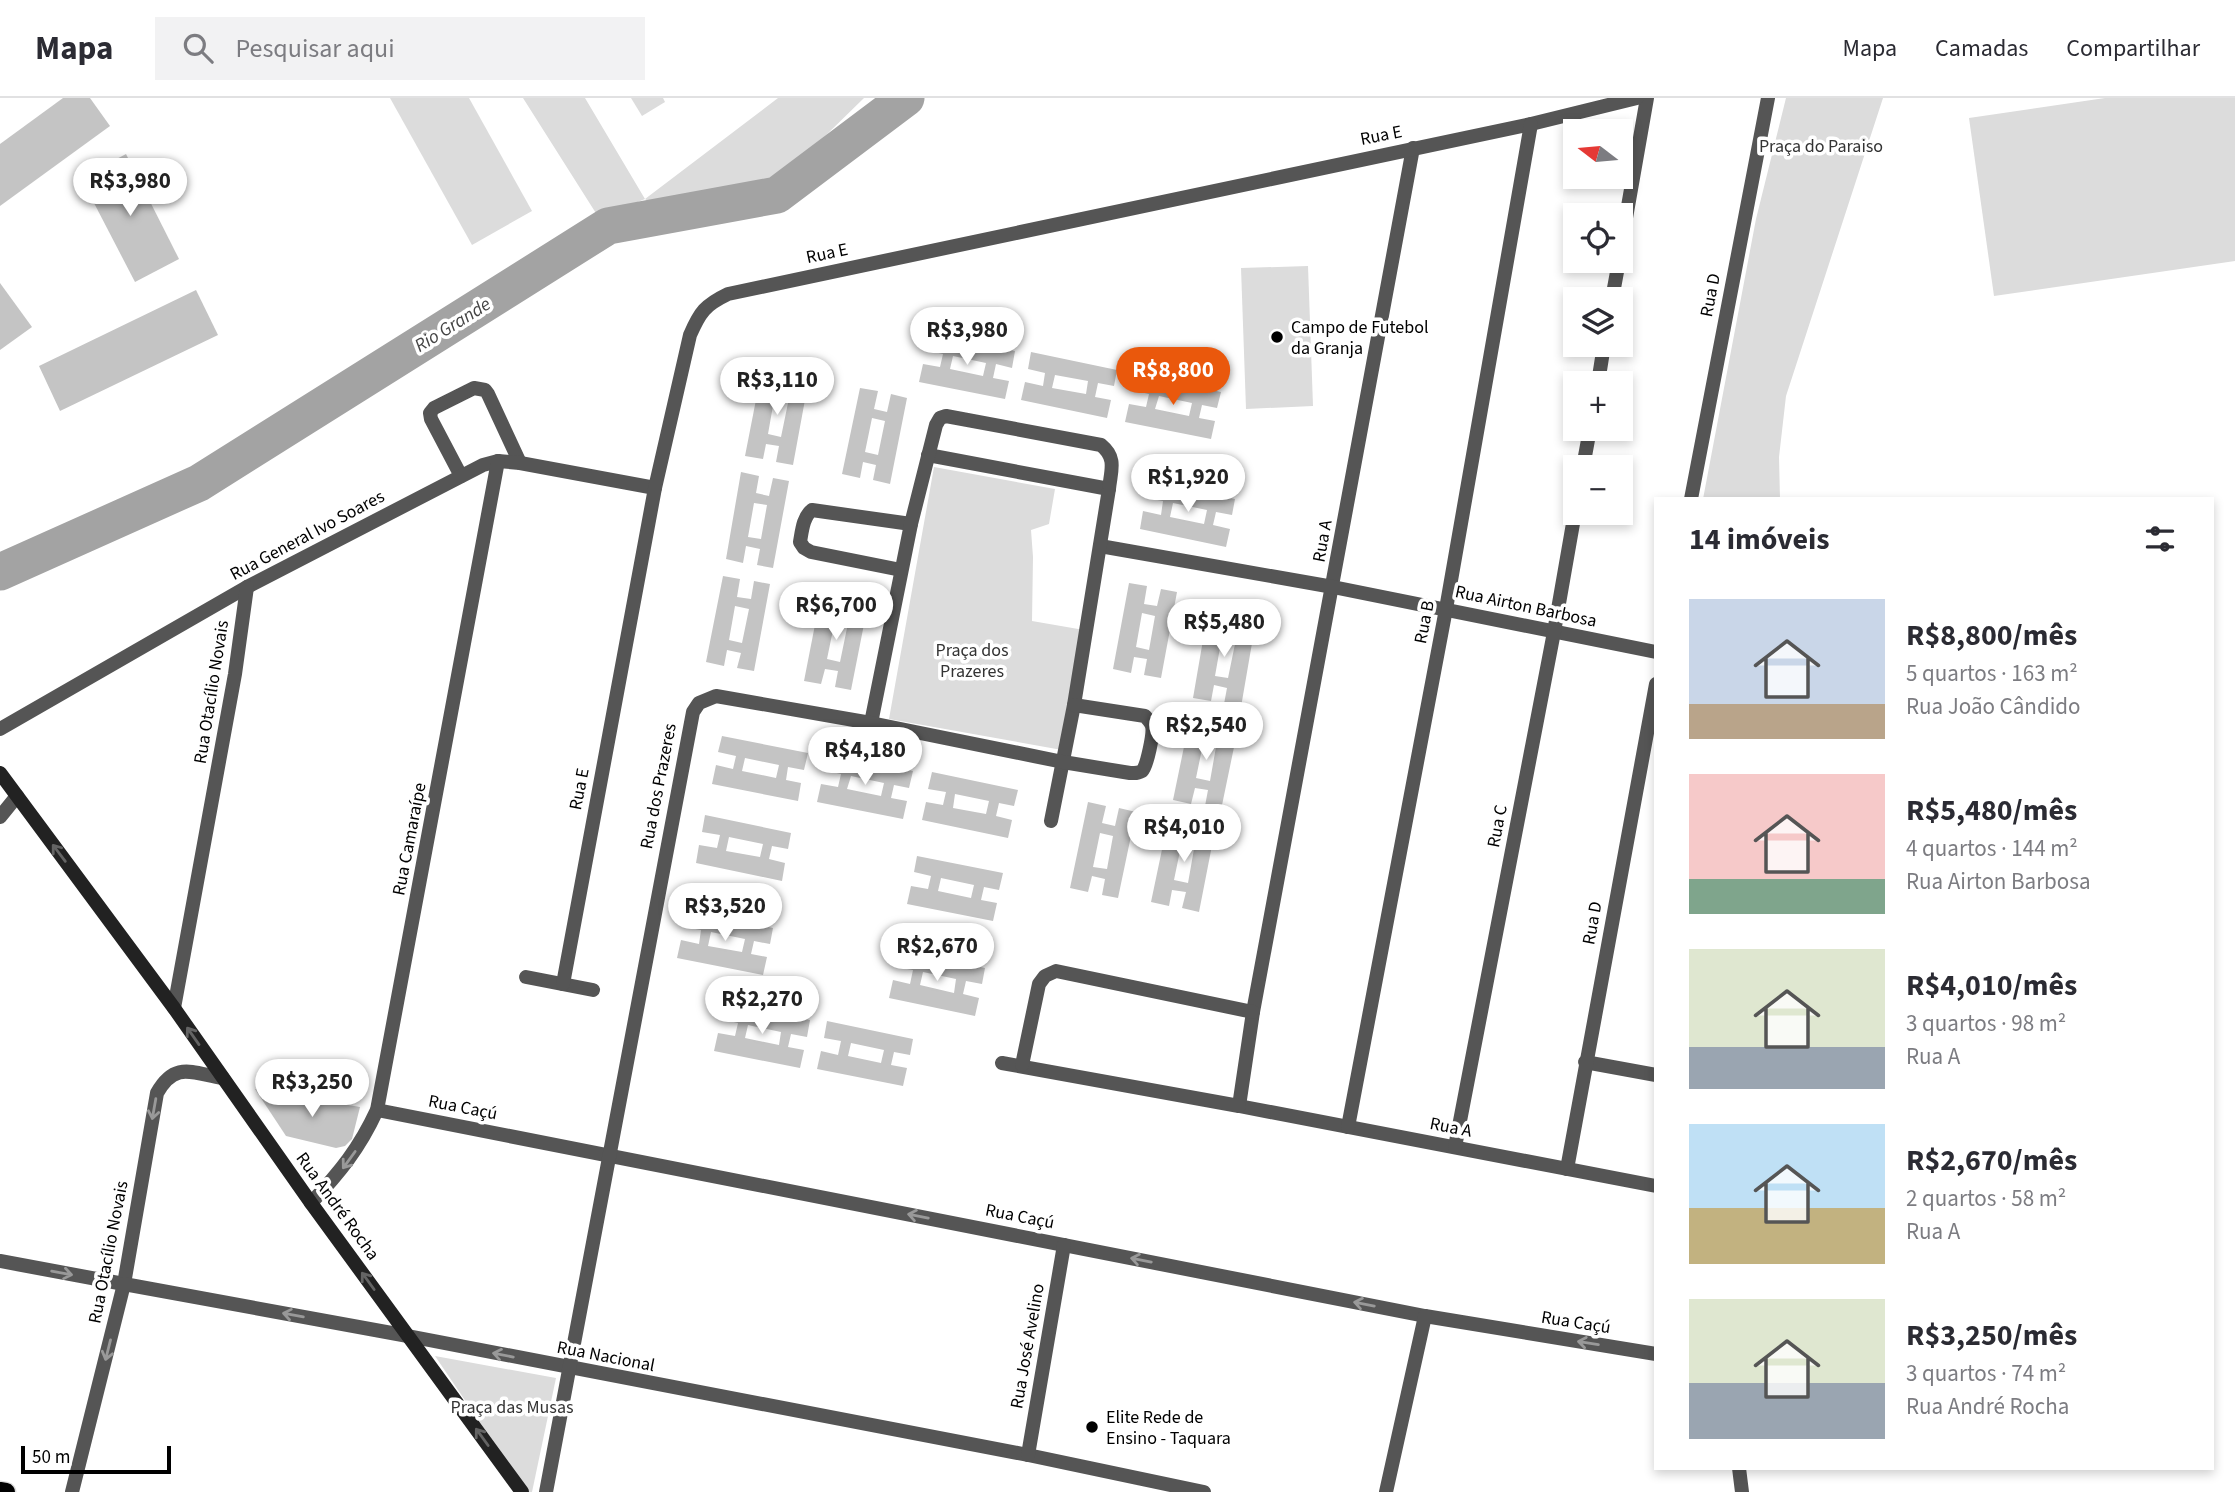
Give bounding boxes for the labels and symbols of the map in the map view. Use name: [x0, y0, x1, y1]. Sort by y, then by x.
street label: Rua E: [1358, 119, 1404, 152]
north arrow: [1563, 119, 1633, 189]
park label: Praça do Paraiso: [1759, 134, 1883, 159]
pin: R$3,980: [65, 158, 195, 218]
street label: Rua E: [804, 237, 850, 270]
street label: Rua D: [1694, 271, 1727, 319]
water label: Rio Grande: [409, 291, 496, 359]
pin: R$3,980: [902, 308, 1032, 367]
place label: Campo de Futebol da Granja: [1291, 315, 1429, 361]
marker: Campo de Futebol da Granja: [1269, 329, 1285, 345]
pin: R$8,800: [1108, 348, 1238, 407]
pin: R$3,110: [712, 358, 842, 417]
pin: R$1,920: [1123, 454, 1253, 514]
street label: Rua General Ivo Soares: [226, 484, 389, 587]
street label: Rua A: [1306, 518, 1339, 564]
street label: Rua Airton Barbosa: [1453, 579, 1599, 634]
pin: R$6,700: [771, 582, 901, 642]
street label: Rua B: [1408, 598, 1441, 646]
pin: R$5,480: [1159, 600, 1289, 659]
street label: Rua Otacílio Novais: [188, 619, 235, 766]
park label: Praça dos Prazeres: [935, 638, 1009, 684]
pin: R$2,540: [1141, 702, 1271, 762]
street label: Rua dos Prazeres: [634, 721, 683, 851]
pin: R$4,180: [800, 728, 930, 787]
street label: Rua E: [563, 766, 596, 812]
street label: Rua Camaraípe: [386, 781, 433, 898]
street label: Rua C: [1481, 803, 1514, 850]
pin: R$4,010: [1119, 804, 1249, 864]
one-way arrow: [51, 844, 66, 862]
pin: R$3,520: [660, 884, 790, 943]
street label: Rua D: [1576, 899, 1609, 947]
pin: R$2,670: [872, 924, 1002, 983]
pin: R$2,270: [697, 976, 827, 1036]
one-way arrow: [186, 1027, 200, 1046]
pin: R$3,250: [247, 1060, 377, 1119]
street label: Rua Caçú: [426, 1089, 500, 1126]
one-way arrow: [147, 1097, 161, 1120]
street label: Rua A: [1428, 1111, 1474, 1144]
street label: Rua André Rocha: [290, 1147, 385, 1265]
one-way arrow: [342, 1150, 356, 1169]
street label: Rua Otacílio Novais: [82, 1179, 135, 1326]
street label: Rua Caçú: [983, 1198, 1057, 1235]
one-way arrow: [907, 1208, 930, 1222]
one-way arrow: [1130, 1253, 1153, 1266]
one-way arrow: [50, 1267, 73, 1280]
one-way arrow: [360, 1272, 375, 1291]
street label: Rua José Avelino: [1004, 1282, 1051, 1411]
one-way arrow: [1353, 1297, 1376, 1311]
street label: Rua Caçú: [1539, 1305, 1612, 1340]
one-way arrow: [282, 1308, 304, 1321]
street label: Rua Nacional: [555, 1335, 657, 1378]
one-way arrow: [1577, 1336, 1600, 1349]
one-way arrow: [101, 1338, 114, 1361]
one-way arrow: [492, 1348, 515, 1362]
park label: Praça das Musas: [450, 1395, 574, 1420]
place label: Elite Rede de Ensino - Taquara: [1106, 1405, 1231, 1451]
marker: Elite Rede de Ensino - Taquara: [1084, 1419, 1100, 1435]
one-way arrow: [474, 1428, 489, 1447]
scale bar: [21, 1443, 172, 1475]

